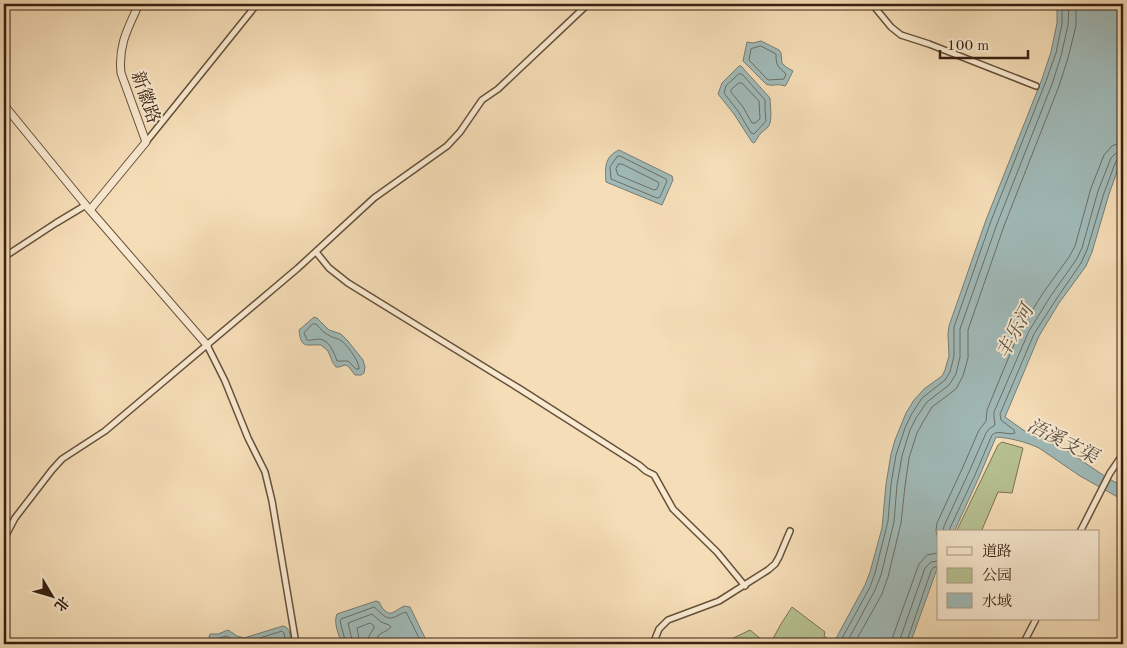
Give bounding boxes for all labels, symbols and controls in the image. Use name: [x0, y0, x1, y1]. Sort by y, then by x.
scale bar: [940, 28, 1027, 60]
text: 100 m: [947, 39, 989, 54]
street label: 新徽路: [128, 68, 164, 126]
water label: 丰乐河: [993, 299, 1039, 362]
water label: 浯溪支渠: [1024, 415, 1104, 469]
legend: [937, 530, 1100, 620]
text: 道路: [982, 543, 1012, 560]
text: 公园: [982, 567, 1012, 584]
north arrow: [28, 570, 78, 620]
text: 水域: [982, 593, 1012, 610]
text: 北: [52, 594, 72, 614]

